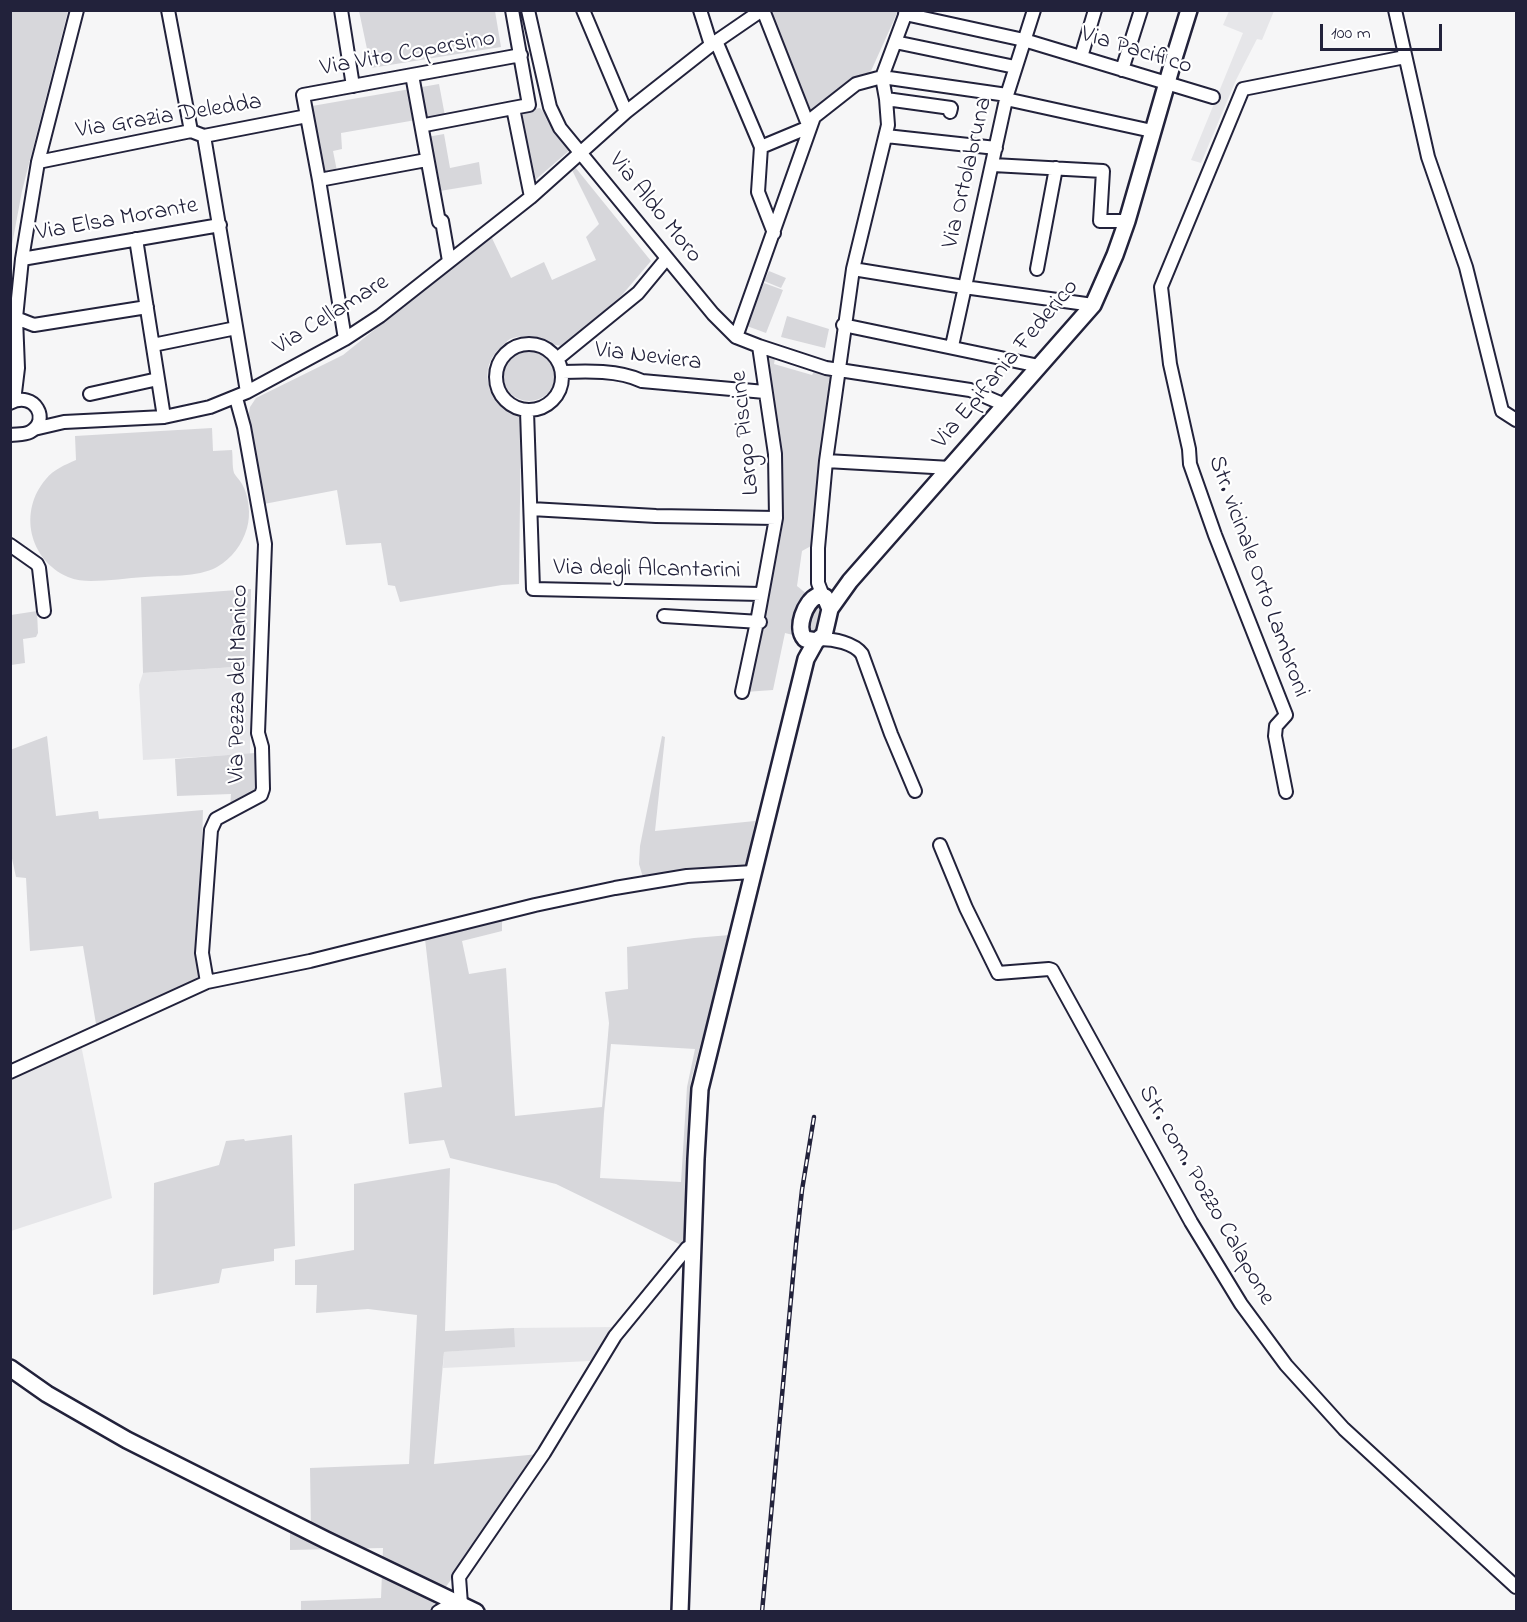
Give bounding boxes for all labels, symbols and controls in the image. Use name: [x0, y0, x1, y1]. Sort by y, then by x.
scale bar: [1323, 12, 1444, 50]
street label: Via Pacifico: [1077, 21, 1195, 83]
text: 100 m: [1331, 21, 1371, 47]
street label: Via Vito Copersino: [318, 25, 498, 85]
street label: Via Grazia Deledda: [74, 89, 264, 147]
street label: Via Ortolabruna: [938, 95, 1000, 251]
street label: Via Aldo Moro: [601, 148, 707, 270]
street label: Via Elsa Morante: [34, 193, 200, 249]
street label: Via Cellamare: [269, 269, 395, 363]
street label: Via Epifania Federico: [928, 274, 1086, 456]
street label: Via Neviera: [593, 337, 703, 379]
street label: Largo Piscine: [726, 369, 768, 497]
street label: Str. vicinale Orto Lambroni: [1200, 452, 1314, 702]
street label: Via degli Alcantarini: [553, 555, 741, 587]
street label: Via Pezza del Manico: [224, 584, 256, 784]
street label: Str. com. Pozzo Calapone: [1130, 1081, 1280, 1311]

